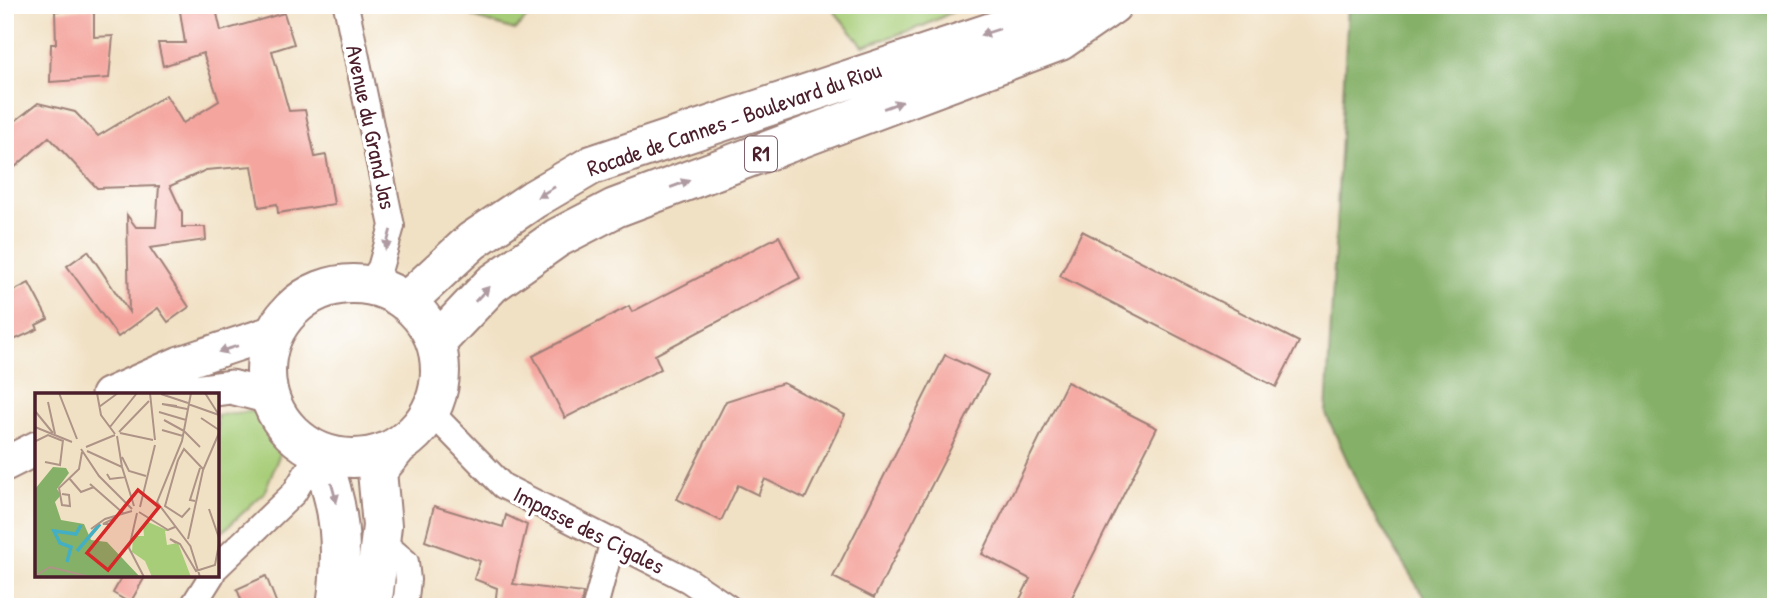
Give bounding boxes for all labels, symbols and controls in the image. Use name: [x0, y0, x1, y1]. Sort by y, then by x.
one-way arrow: [979, 27, 1000, 38]
street label: Avenue du Grand Jas: [339, 42, 404, 212]
street label: Rocade de Cannes - Boulevard du Riou: [583, 54, 885, 183]
one-way arrow: [883, 99, 904, 110]
road number: R1: [745, 136, 777, 172]
one-way arrow: [669, 178, 690, 189]
one-way arrow: [537, 186, 556, 198]
one-way arrow: [382, 229, 393, 251]
one-way arrow: [474, 286, 490, 303]
one-way arrow: [217, 344, 238, 355]
inset map: [35, 393, 219, 577]
street label: Impasse des Cigales: [508, 478, 670, 581]
one-way arrow: [329, 482, 340, 504]

